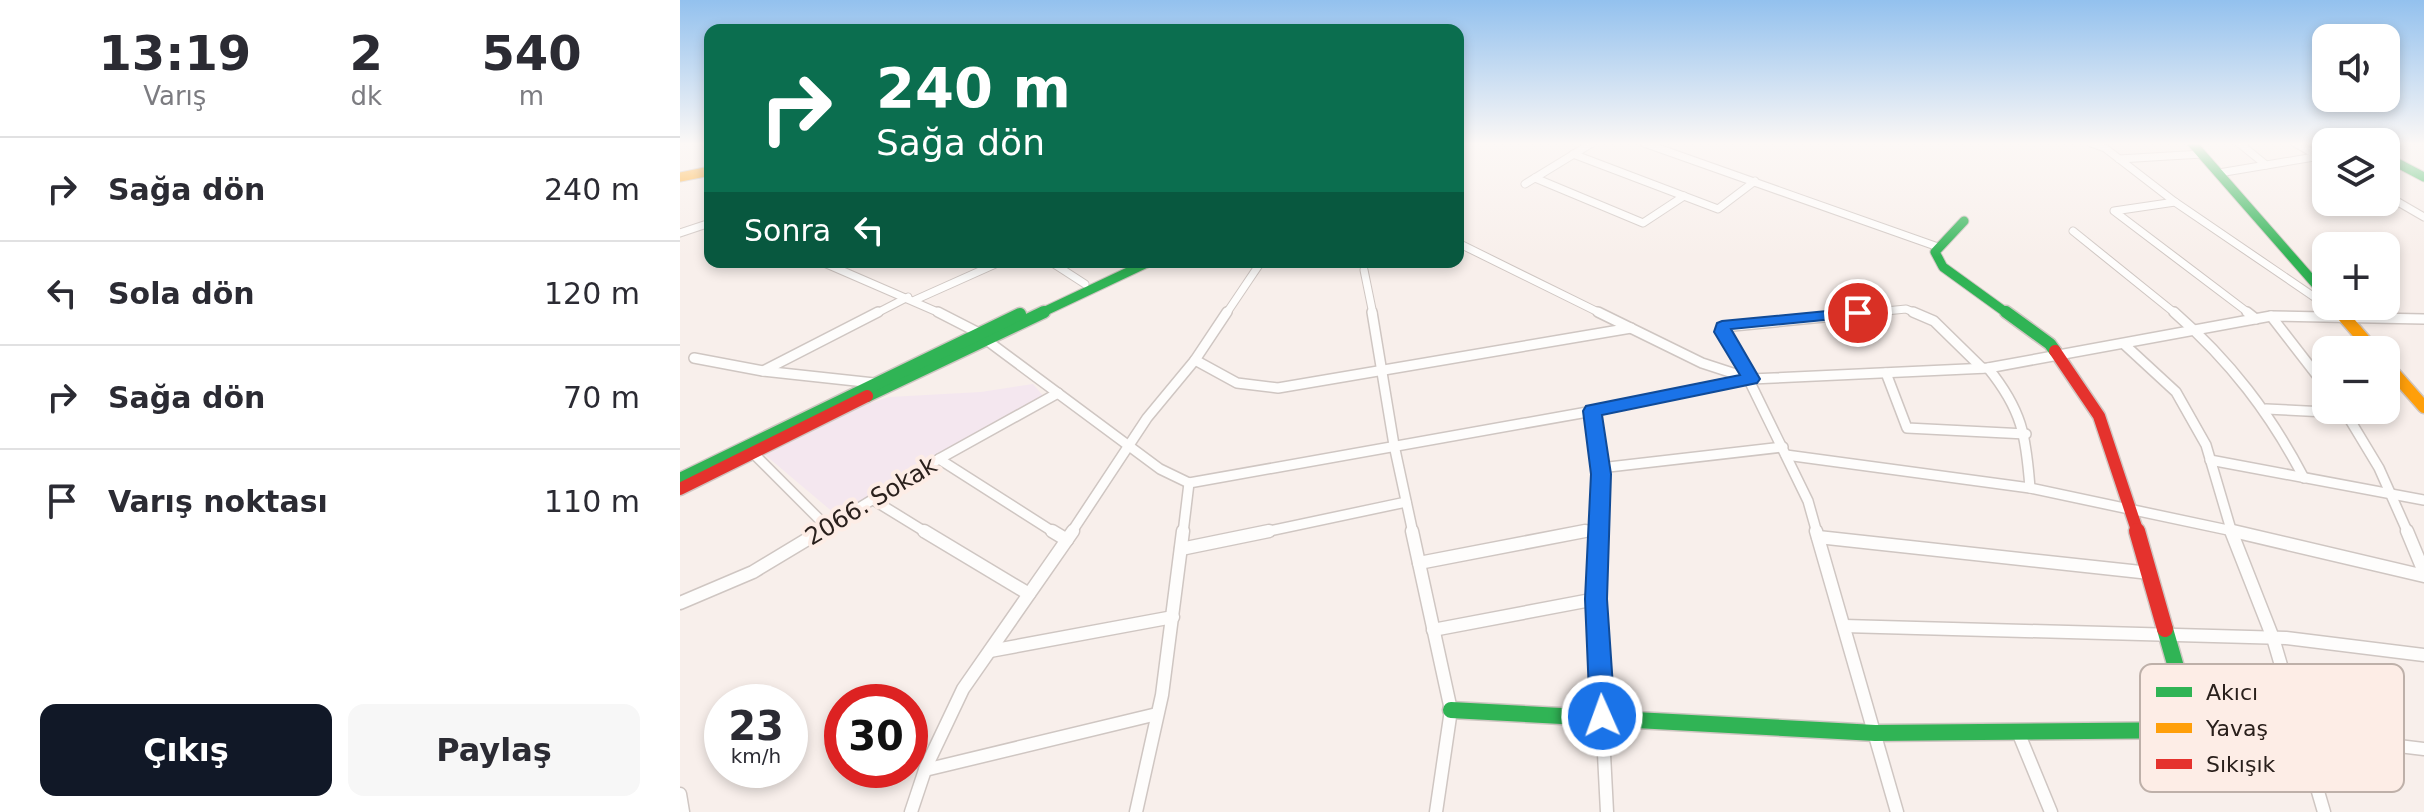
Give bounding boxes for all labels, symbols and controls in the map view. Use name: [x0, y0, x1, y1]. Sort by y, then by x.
map controls: [2312, 24, 2400, 424]
button: sound: [2312, 24, 2400, 112]
text: 13:19: [98, 25, 251, 81]
text: 2: [350, 25, 383, 81]
text: 540: [481, 25, 582, 81]
text: 240 m: [876, 55, 1071, 120]
icon: right: [744, 56, 848, 160]
text: Varış: [143, 81, 206, 111]
text: dk: [351, 81, 382, 111]
text: m: [519, 81, 544, 111]
text: Sağa dön: [876, 122, 1045, 163]
button: layers: [2312, 128, 2400, 216]
icon: right: [40, 167, 84, 211]
text: Sağa dön: [108, 172, 265, 207]
text: 240 m: [544, 172, 640, 207]
icon: left: [847, 208, 891, 252]
text: Sonra: [744, 213, 831, 248]
button: +: [2312, 232, 2400, 320]
icon: left: [40, 271, 84, 315]
text: Sola dön: [108, 276, 255, 311]
text: 120 m: [544, 276, 640, 311]
pin: [1824, 279, 1892, 347]
icon: arrive: [1836, 291, 1880, 335]
button: −: [2312, 336, 2400, 424]
icon: right: [40, 375, 84, 419]
text: Sağa dön: [108, 380, 265, 415]
text: 70 m: [563, 380, 640, 415]
street label: 2066. Sokak: [800, 451, 942, 551]
icon: arrive: [40, 479, 84, 523]
text: Varış noktası: [108, 484, 328, 519]
text: 110 m: [544, 484, 640, 519]
legend: [2140, 664, 2404, 792]
position arrow: [1560, 674, 1644, 758]
text: Akıcı: [2206, 680, 2258, 705]
speed limit sign: 30: [824, 684, 928, 788]
text: 23: [728, 703, 784, 749]
button: Çıkış: [40, 704, 332, 796]
button: Paylaş: [348, 704, 640, 796]
text: Yavaş: [2205, 716, 2268, 741]
text: km/h: [731, 744, 781, 768]
text: Sıkışık: [2206, 752, 2276, 777]

